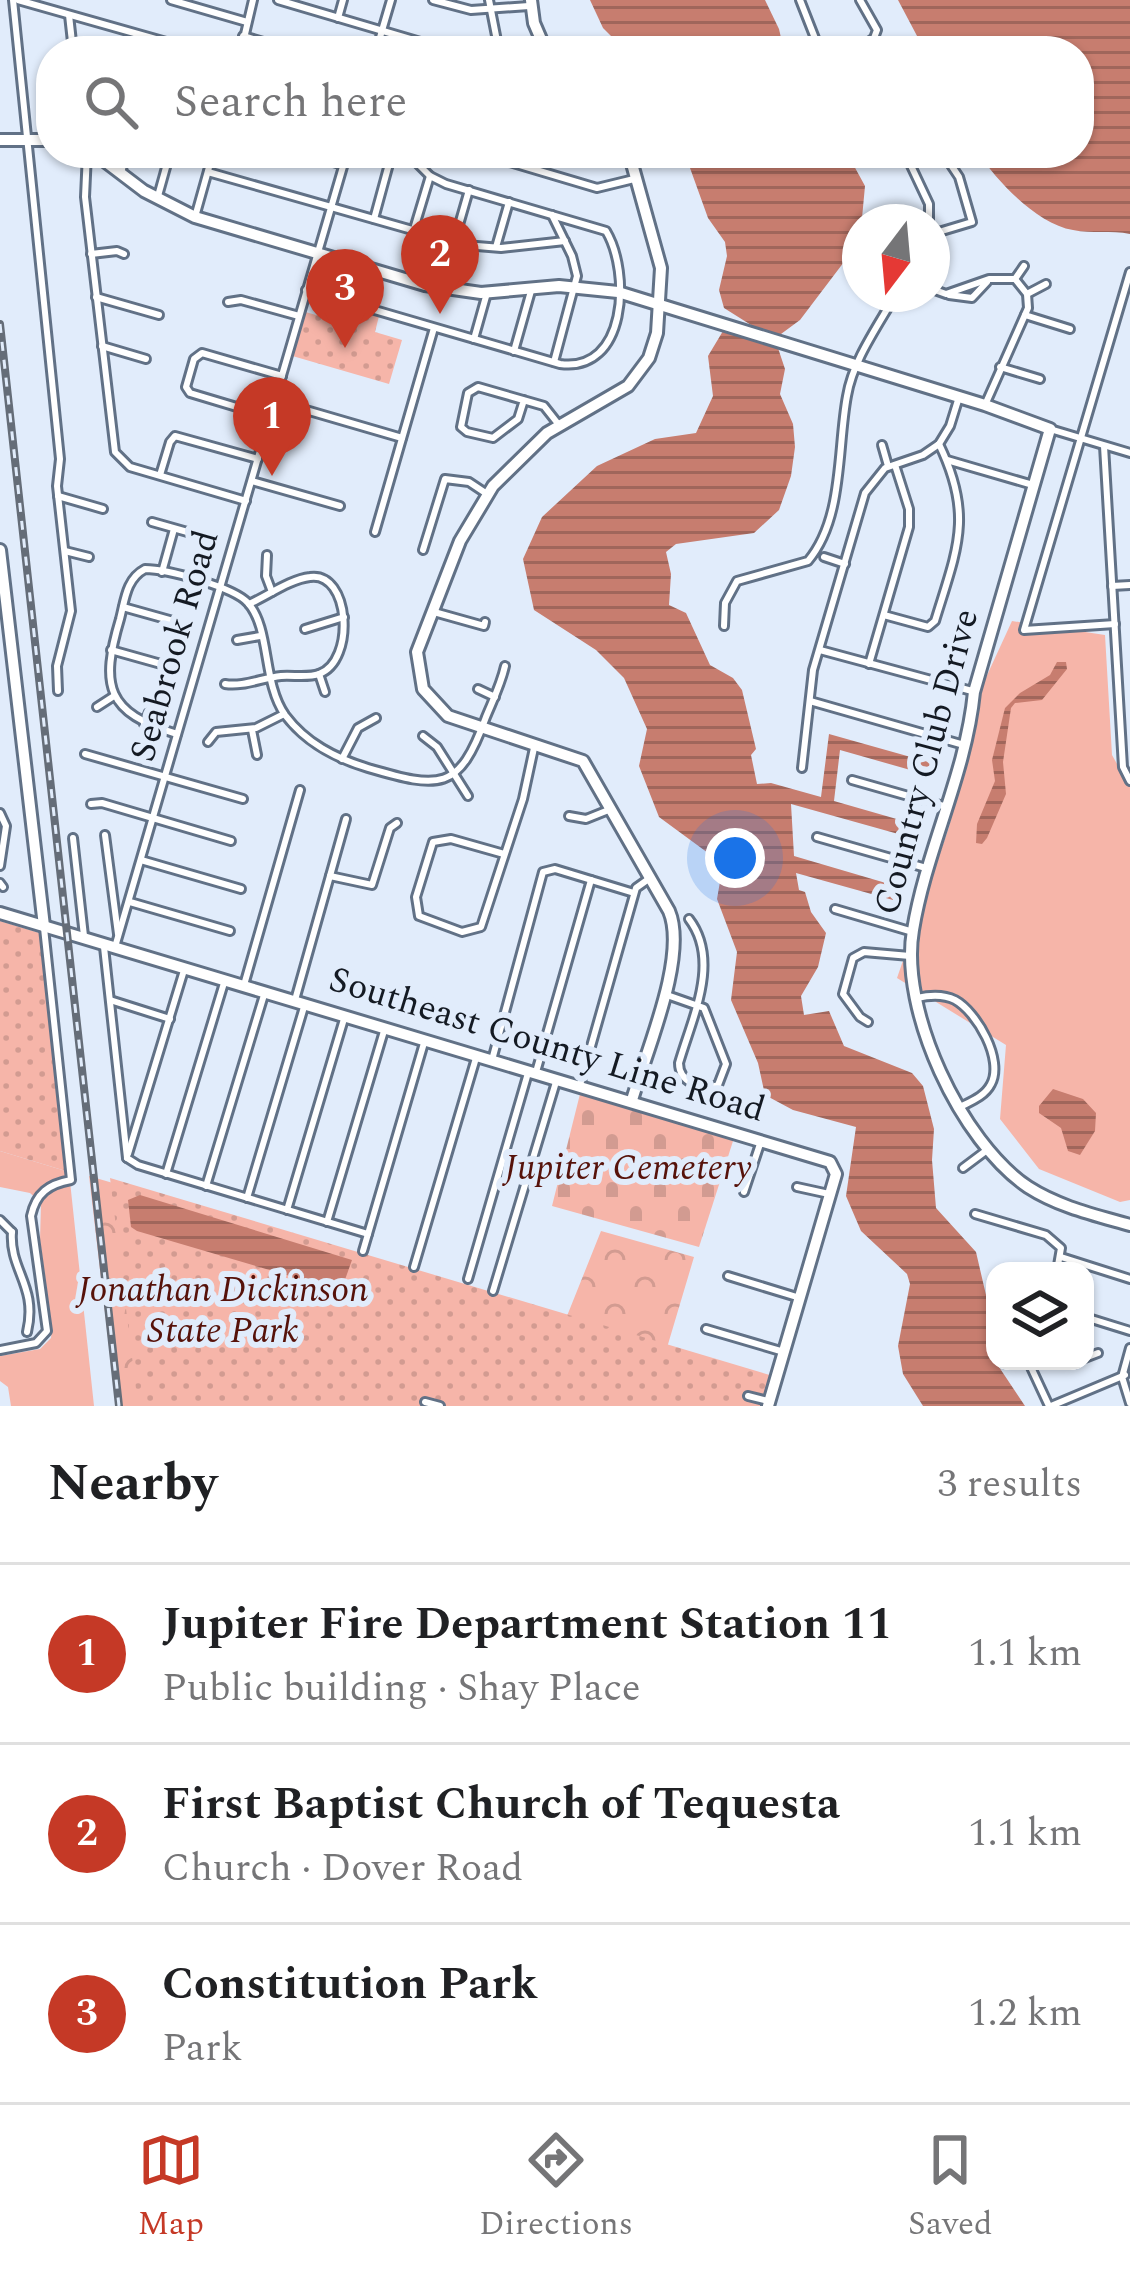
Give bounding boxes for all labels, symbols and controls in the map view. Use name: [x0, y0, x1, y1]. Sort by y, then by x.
search box: [36, 36, 1094, 168]
text: Search here: [174, 68, 407, 137]
icon: search: [78, 69, 144, 135]
north arrow: [842, 204, 950, 312]
pin: 2: [401, 215, 479, 314]
pin: 3: [306, 249, 384, 348]
pin: 1: [233, 377, 311, 476]
street label: Seabrook Road: [116, 524, 234, 768]
street label: Country Club Drive: [860, 603, 994, 921]
your location: [705, 828, 765, 888]
street label: Southeast County Line Road: [322, 952, 772, 1138]
park label: Jupiter Cemetery: [501, 1141, 752, 1196]
map controls: [986, 1262, 1094, 1370]
button: layers: [986, 1262, 1094, 1370]
park label: Jonathan Dickinson State Park: [75, 1263, 368, 1359]
text: Nearby: [48, 1445, 217, 1523]
text: 3 results: [938, 1455, 1082, 1514]
text: Jupiter Fire Department Station 11: [162, 1590, 892, 1659]
text: 1: [76, 1624, 98, 1683]
text: 1.1 km: [968, 1624, 1082, 1683]
text: Public building · Shay Place: [162, 1659, 641, 1718]
text: First Baptist Church of Tequesta: [162, 1770, 840, 1839]
text: 2: [76, 1804, 98, 1863]
text: 1.1 km: [968, 1804, 1082, 1863]
text: Church · Dover Road: [162, 1839, 523, 1898]
text: Constitution Park: [162, 1950, 538, 2019]
text: 3: [76, 1984, 98, 2043]
text: 1.2 km: [968, 1984, 1082, 2043]
text: Park: [162, 2019, 242, 2078]
tab: Map: [137, 2127, 204, 2249]
tab: Directions: [479, 2127, 633, 2249]
tab: Saved: [908, 2127, 993, 2249]

